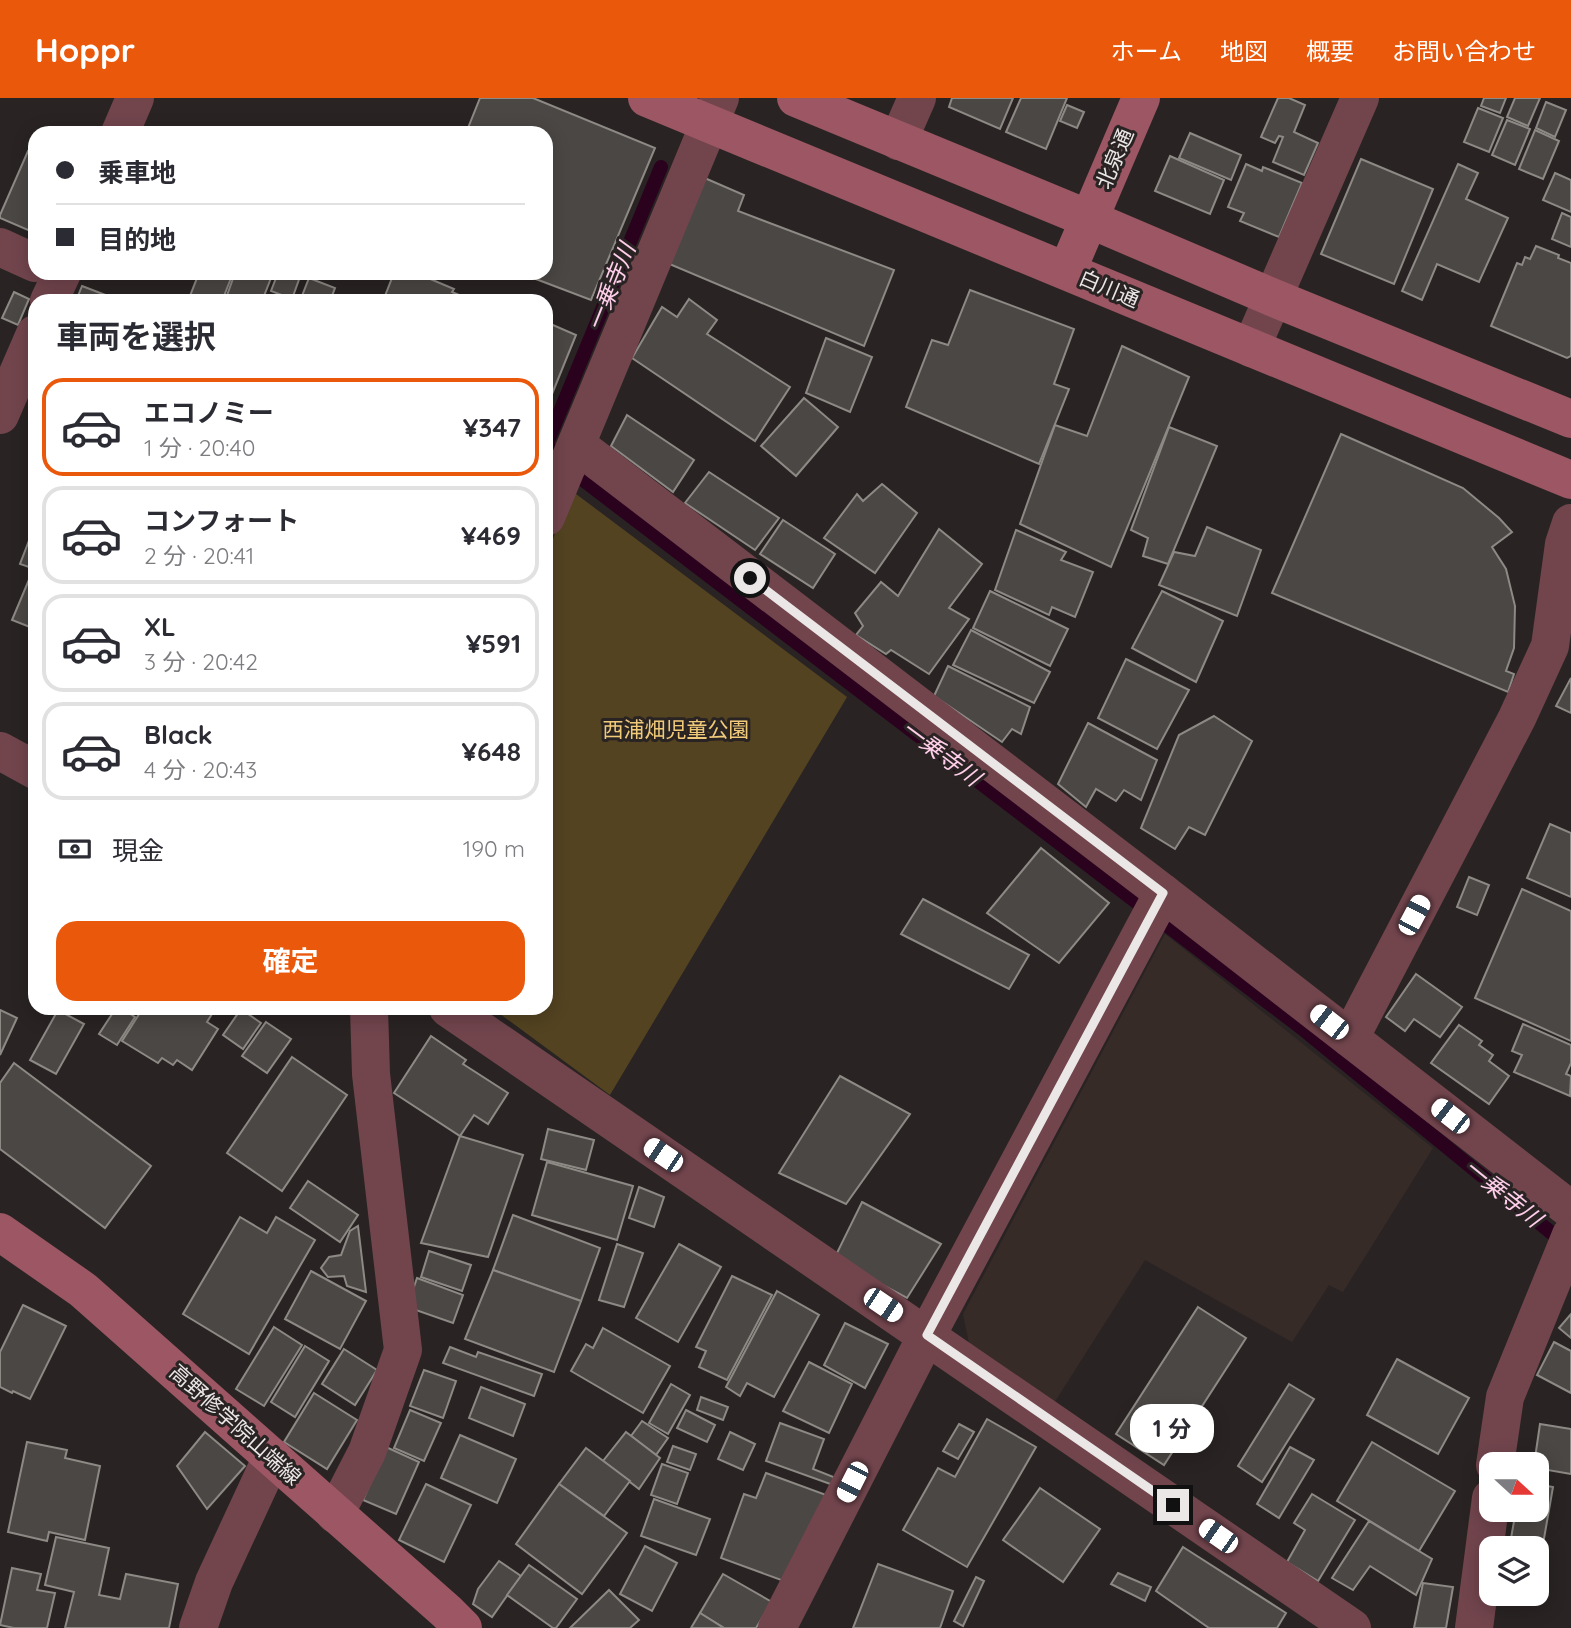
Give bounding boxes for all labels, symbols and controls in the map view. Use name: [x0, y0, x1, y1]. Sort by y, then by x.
text: Hoppr: [35, 29, 135, 70]
text: ホーム: [1111, 36, 1182, 66]
text: 地図: [1220, 36, 1268, 66]
text: 概要: [1306, 36, 1354, 66]
text: お問い合わせ: [1392, 36, 1536, 66]
street label: 北泉通: [1090, 125, 1138, 193]
text: 乗車地: [98, 156, 176, 189]
text: 目的地: [98, 223, 176, 256]
water label: 一乗寺川: [580, 236, 642, 335]
street label: 白川通: [1075, 264, 1143, 312]
text: 車両を選択: [56, 316, 216, 356]
icon: car: [60, 396, 123, 459]
text: エコノミー: [144, 396, 274, 429]
text: ¥347: [463, 411, 521, 444]
text: 1 分 · 20:40: [144, 433, 255, 462]
icon: car: [60, 504, 123, 567]
text: コンフォート: [144, 504, 299, 537]
text: ¥469: [461, 519, 521, 552]
text: 2 分 · 20:41: [144, 541, 254, 570]
route start: [734, 562, 766, 594]
text: XL: [144, 610, 176, 643]
icon: car: [60, 612, 123, 675]
text: ¥591: [466, 627, 521, 660]
text: 3 分 · 20:42: [144, 647, 258, 676]
water label: 一乗寺川: [896, 713, 989, 794]
park label: 西浦畑児童公園: [603, 716, 750, 742]
text: Black: [144, 718, 213, 751]
icon: car: [60, 720, 123, 783]
text: ¥648: [462, 735, 521, 768]
text: 4 分 · 20:43: [144, 755, 257, 784]
icon: cash: [56, 830, 94, 868]
text: 現金: [112, 834, 164, 867]
text: 190 m: [463, 834, 525, 863]
car: [1395, 892, 1434, 938]
button: 確定: [56, 921, 525, 1001]
car: [1306, 1001, 1353, 1043]
car: [1427, 1095, 1474, 1137]
car: [640, 1135, 687, 1175]
water label: 一乗寺川: [1458, 1152, 1551, 1235]
car: [860, 1285, 907, 1325]
street label: 高野修学院山端線: [165, 1358, 307, 1490]
callout: 1 分: [1131, 1404, 1215, 1452]
text: 1 分: [1153, 1414, 1191, 1443]
north arrow: [1479, 1452, 1549, 1522]
map controls: [1479, 1452, 1549, 1606]
car: [834, 1459, 871, 1505]
route end: [1157, 1489, 1189, 1521]
car: [1195, 1515, 1242, 1557]
button: layers: [1479, 1536, 1549, 1606]

